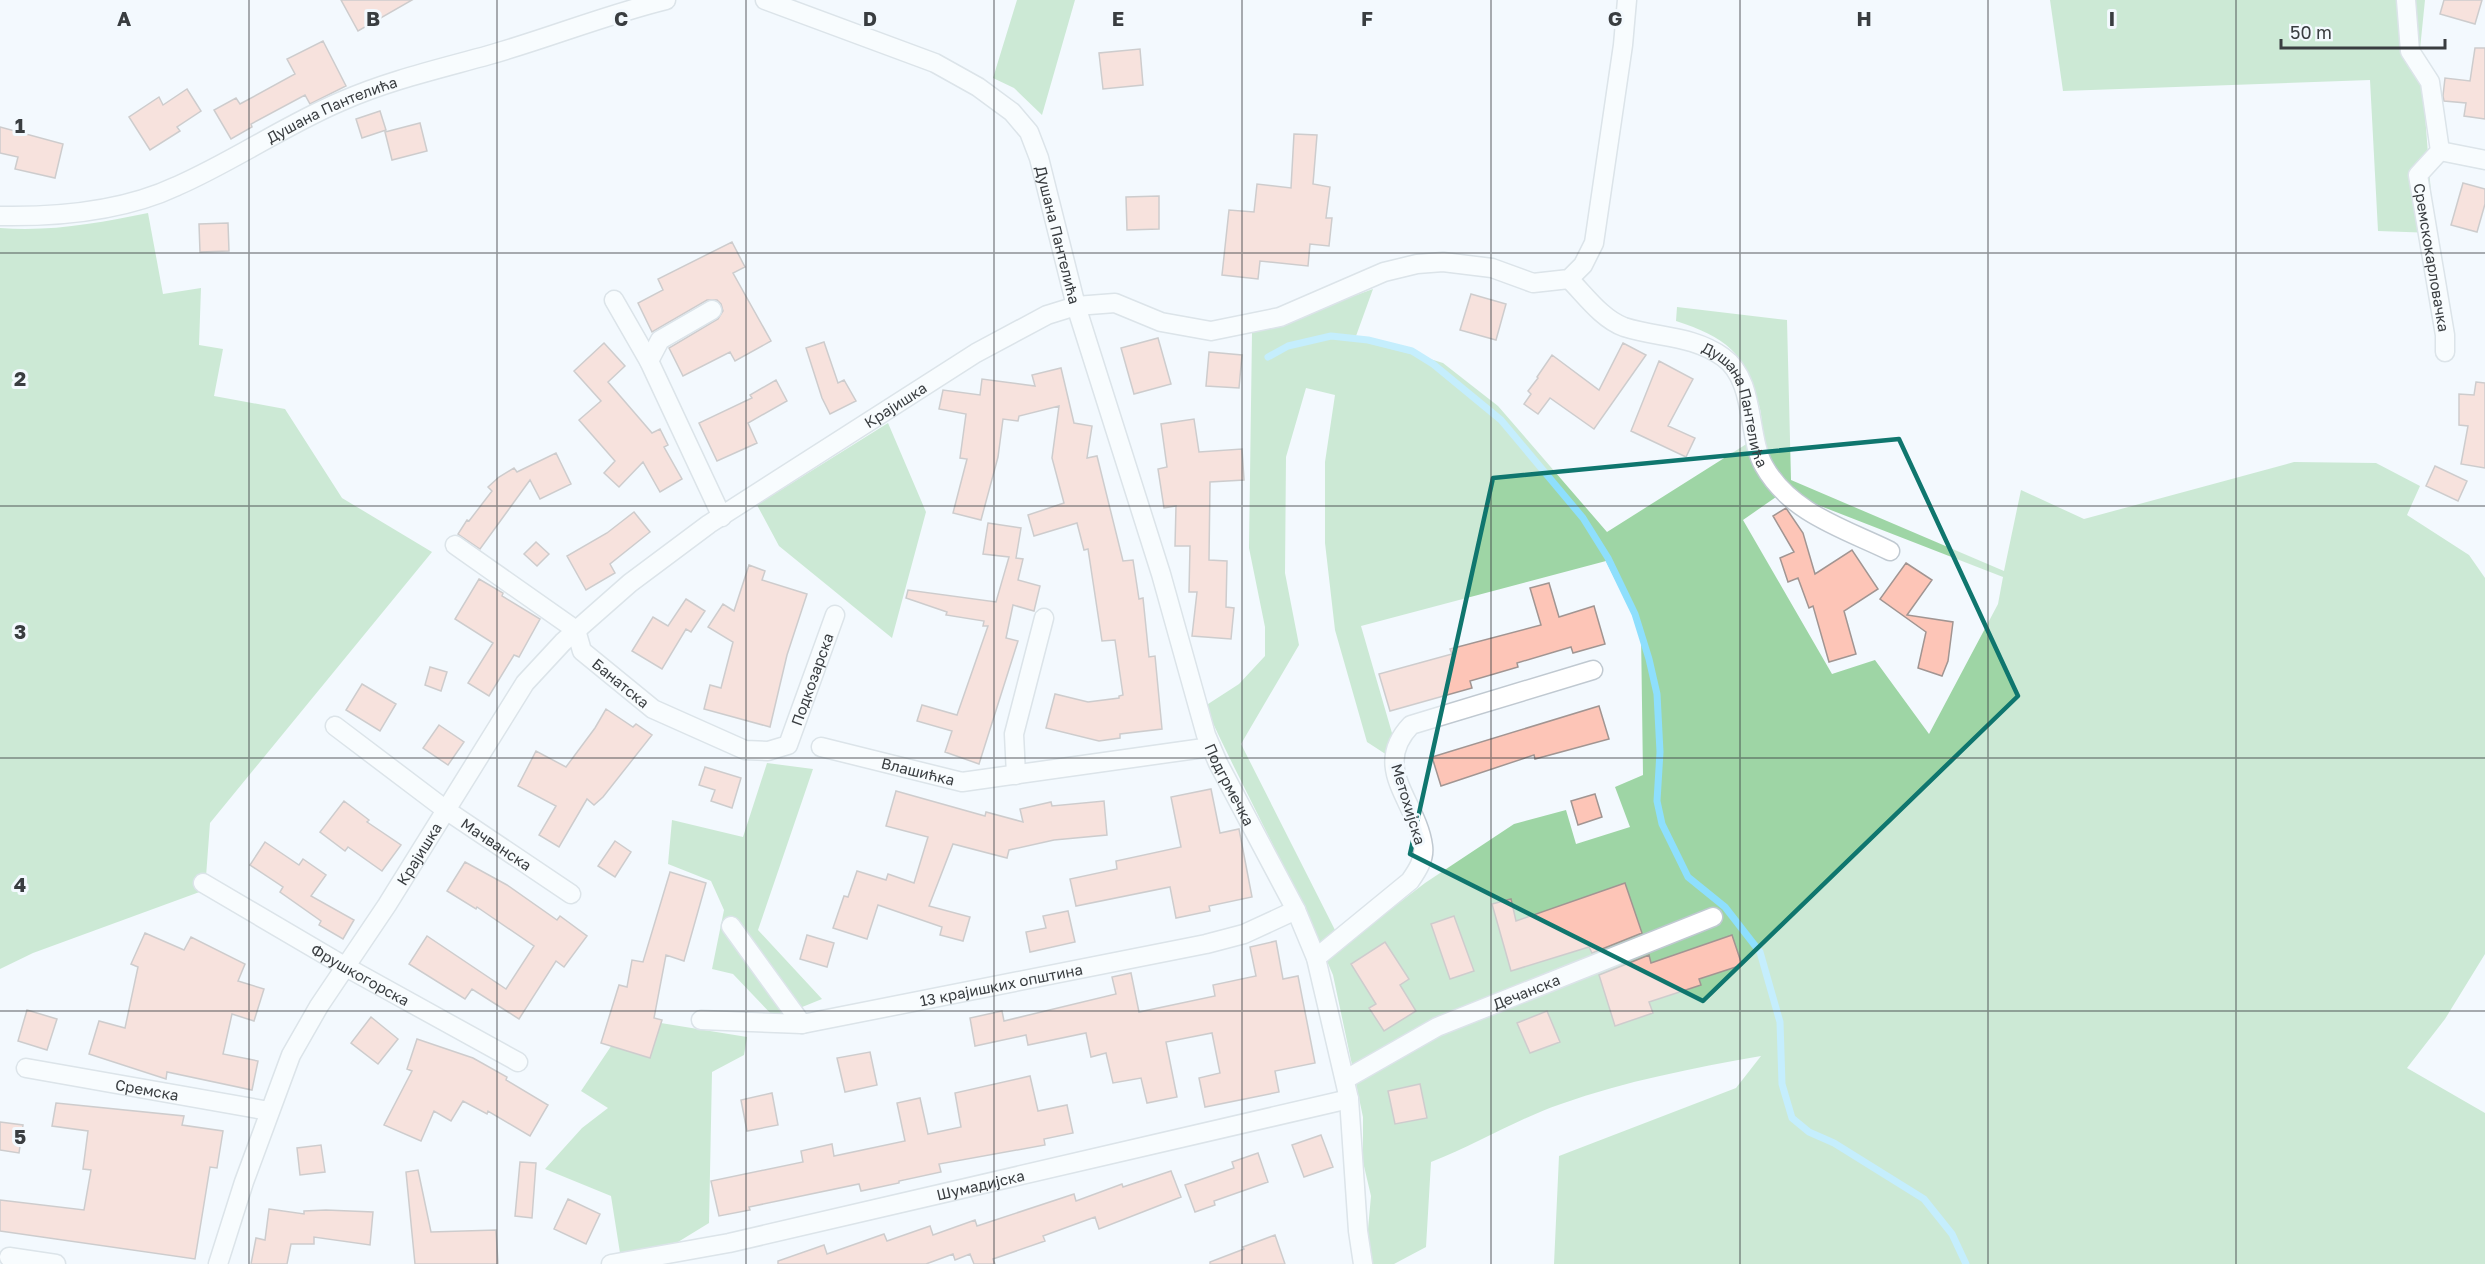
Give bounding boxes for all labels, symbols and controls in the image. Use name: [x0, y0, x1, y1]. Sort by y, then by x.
text: A: [117, 6, 131, 30]
text: B: [366, 6, 380, 30]
text: C: [614, 6, 628, 30]
text: D: [863, 6, 877, 30]
text: E: [1112, 6, 1124, 30]
text: F: [1361, 6, 1373, 30]
text: G: [1608, 6, 1622, 30]
text: H: [1856, 6, 1872, 30]
text: I: [2109, 6, 2115, 30]
scale bar: [2281, 12, 2444, 50]
text: 50 m: [2290, 21, 2332, 43]
street label: Душана Пантелића: [263, 72, 399, 146]
text: 1: [15, 113, 25, 137]
street label: Душана Пантелића: [1032, 164, 1084, 306]
street label: Сремскокарловачка: [2411, 182, 2453, 333]
street label: Душана Пантелића: [1699, 338, 1772, 470]
text: 2: [14, 366, 26, 390]
street label: Крајишка: [861, 378, 930, 431]
text: 3: [14, 619, 26, 643]
street label: Подкозарска: [787, 630, 837, 728]
street label: Банатска: [589, 654, 653, 711]
street label: Подгрмечка: [1202, 740, 1259, 829]
street label: Влашићка: [880, 753, 957, 789]
street label: Метохијска: [1388, 761, 1430, 847]
street label: Мачванска: [458, 814, 535, 874]
street label: Крајишка: [393, 819, 445, 888]
text: 4: [14, 872, 26, 896]
street label: Фрушкогорска: [308, 940, 413, 1009]
street label: 13 крајишких општина: [918, 960, 1084, 1010]
street label: Дечанска: [1490, 970, 1562, 1013]
street label: Сремска: [114, 1075, 180, 1104]
text: 5: [14, 1124, 26, 1148]
street label: Шумадијска: [935, 1166, 1026, 1204]

